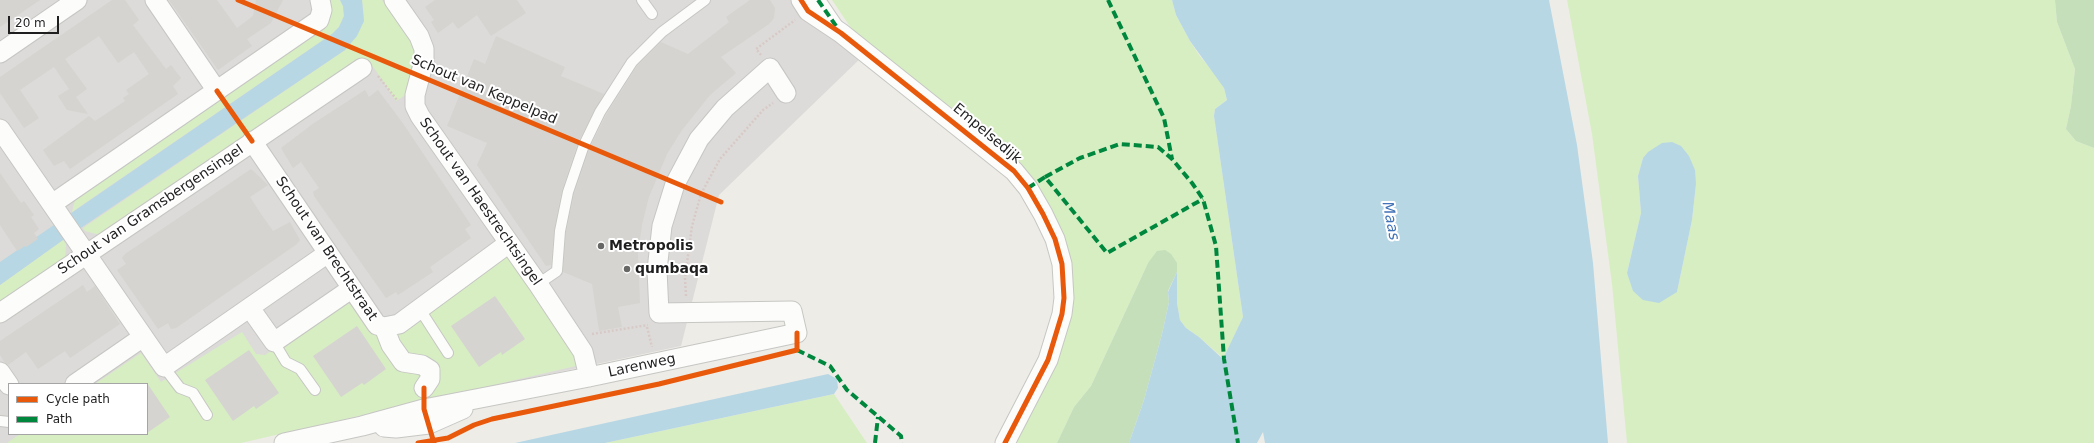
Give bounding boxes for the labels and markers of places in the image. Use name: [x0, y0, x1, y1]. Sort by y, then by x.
place label: Metropolis: [609, 238, 693, 254]
marker: Metropolis: [596, 241, 606, 251]
place label: qumbaqa: [635, 261, 709, 277]
marker: qumbaqa: [622, 264, 632, 274]

